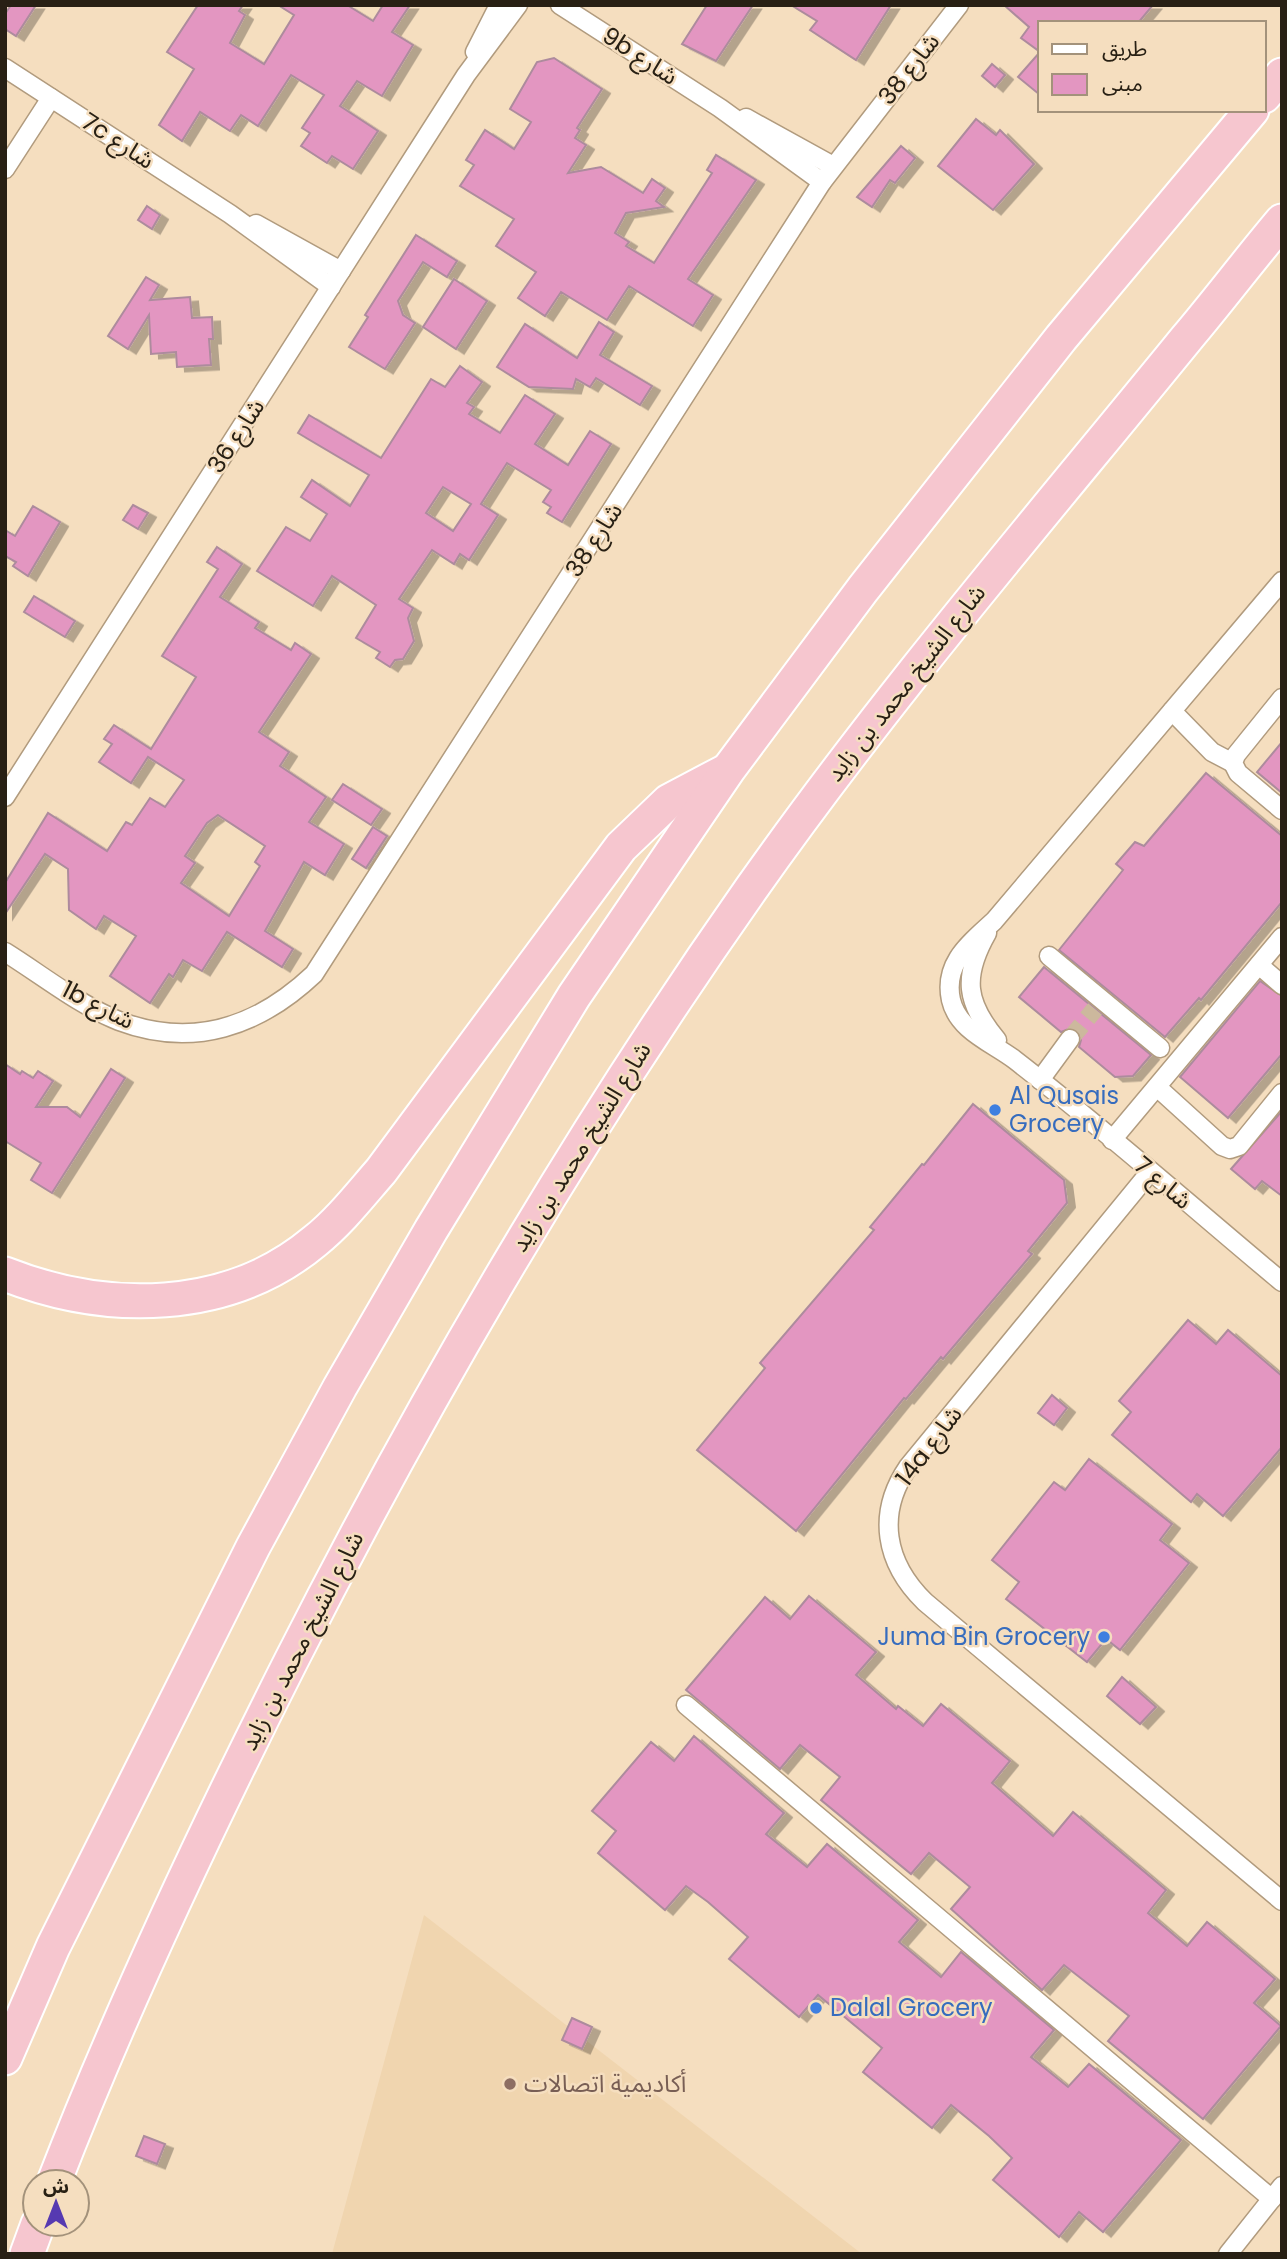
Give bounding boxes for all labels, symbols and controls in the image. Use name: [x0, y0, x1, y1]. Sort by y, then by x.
street label: 9b شارع: [595, 19, 685, 93]
legend: [1038, 21, 1266, 112]
street label: شارع 38: [870, 26, 948, 112]
text: طريق: [1102, 34, 1147, 63]
text: مبنى: [1102, 69, 1143, 98]
street label: 7c شارع: [75, 105, 161, 177]
street label: شارع 36: [199, 392, 273, 480]
street label: شارع 38: [557, 496, 631, 584]
street label: شارع الشيخ محمد بن زايد: [818, 577, 994, 789]
street label: 1b شارع: [56, 972, 140, 1038]
street label: شارع الشيخ محمد بن زايد: [503, 1036, 659, 1258]
place label: Al Qusais Grocery: [1009, 1079, 1119, 1140]
marker: Al Qusais Grocery: [987, 1102, 1003, 1118]
street label: شارع 7: [1127, 1149, 1199, 1217]
street label: 14a شارع: [888, 1399, 970, 1493]
street label: شارع الشيخ محمد بن زايد: [232, 1526, 372, 1756]
place label: Juma Bin Grocery: [877, 1620, 1090, 1653]
marker: Juma Bin Grocery: [1096, 1629, 1112, 1645]
place label: Dalal Grocery: [830, 1991, 993, 2024]
marker: Dalal Grocery: [808, 2000, 824, 2016]
place label: أكاديمية اتصالات: [524, 2067, 686, 2100]
marker: أكاديمية اتصالات: [502, 2076, 518, 2092]
north arrow: [21, 2168, 91, 2238]
text: ش: [43, 2173, 69, 2200]

